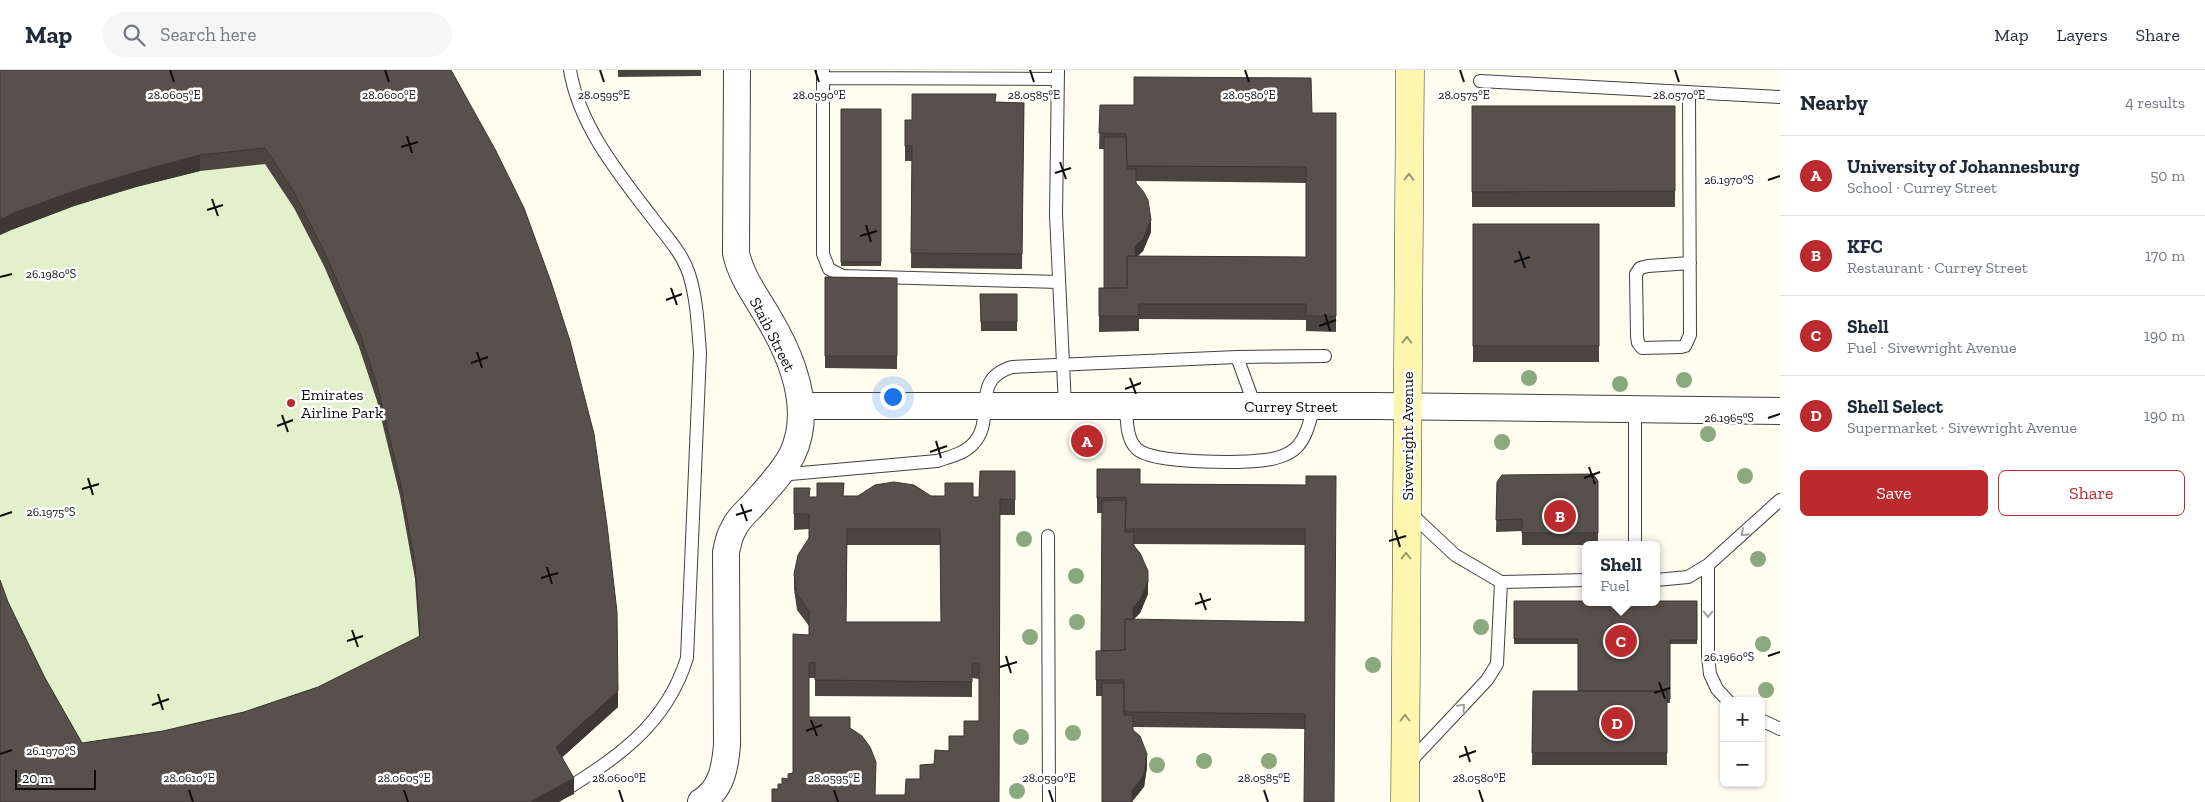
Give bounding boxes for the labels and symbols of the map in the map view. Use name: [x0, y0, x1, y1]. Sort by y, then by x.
text: 28.0605°E: [147, 88, 201, 102]
text: 28.0600°E: [362, 88, 416, 102]
text: 28.0595°E: [578, 88, 630, 102]
text: 28.0590°E: [792, 88, 846, 102]
text: 28.0585°E: [1008, 88, 1060, 102]
text: 28.0580°E: [1222, 88, 1276, 102]
text: 28.0575°E: [1438, 88, 1490, 102]
text: 28.0570°E: [1653, 88, 1705, 102]
one-way arrow: [1404, 173, 1414, 180]
text: 26.1970°S: [1704, 173, 1754, 187]
text: 26.1980°S: [26, 267, 76, 281]
street label: Staib Street: [746, 294, 799, 375]
one-way arrow: [1402, 335, 1412, 343]
street label: Sivewright Avenue: [1398, 371, 1417, 501]
your location: [880, 384, 906, 410]
place label: Emirates Airline Park: [301, 385, 384, 422]
marker: Emirates Airline Park: [285, 397, 297, 409]
street label: Currey Street: [1244, 397, 1338, 416]
text: 26.1965°S: [1704, 411, 1754, 425]
pin: A: [1071, 422, 1103, 460]
pin: B: [1544, 497, 1576, 535]
text: 26.1975°S: [27, 505, 75, 519]
one-way arrow: [1741, 527, 1750, 536]
one-way arrow: [1401, 552, 1411, 560]
one-way arrow: [1703, 610, 1713, 618]
pin: C: [1605, 622, 1637, 660]
text: 26.1960°S: [1704, 650, 1754, 664]
one-way arrow: [1456, 704, 1465, 713]
pin: D: [1601, 704, 1633, 742]
one-way arrow: [1400, 714, 1410, 722]
text: 26.1970°S: [26, 744, 76, 758]
scale bar: [15, 767, 96, 790]
text: 28.0610°E: [163, 771, 215, 785]
text: 28.0605°E: [377, 771, 431, 785]
text: 28.0600°E: [592, 771, 646, 785]
text: 28.0595°E: [808, 771, 860, 785]
text: 28.0590°E: [1022, 771, 1076, 785]
text: 28.0585°E: [1238, 771, 1290, 785]
text: 28.0580°E: [1452, 771, 1506, 785]

